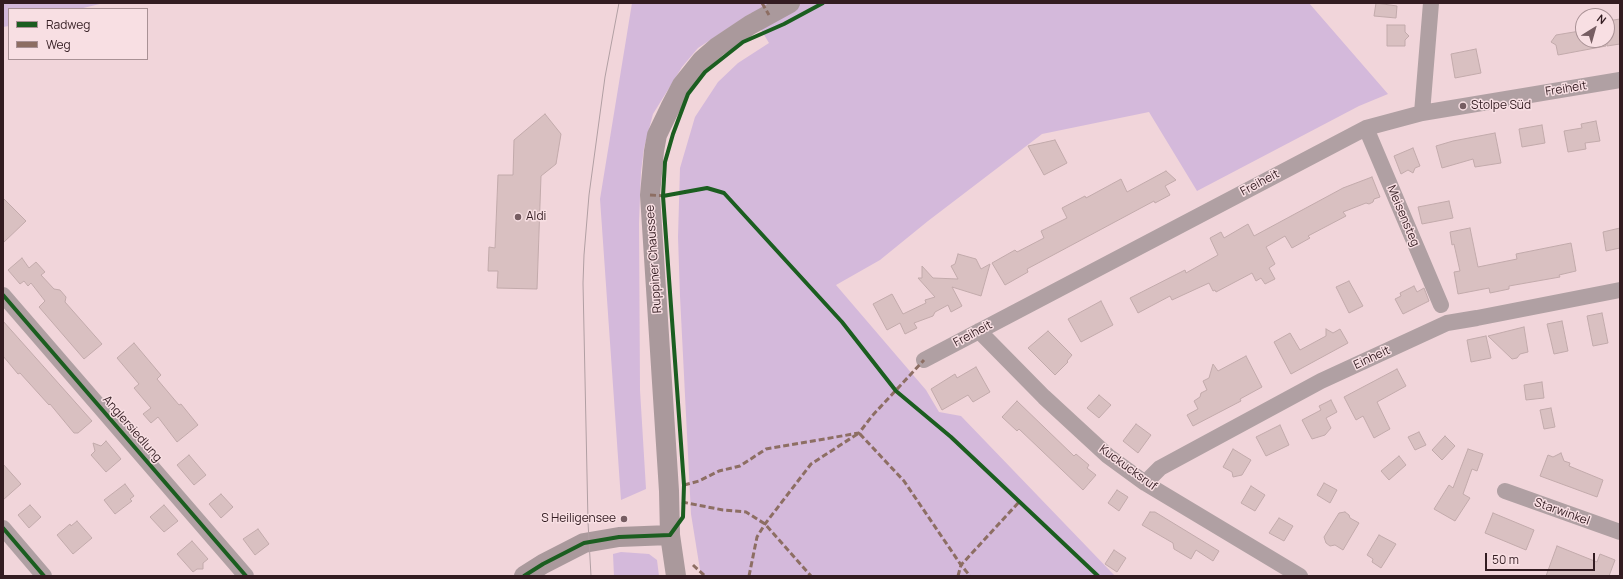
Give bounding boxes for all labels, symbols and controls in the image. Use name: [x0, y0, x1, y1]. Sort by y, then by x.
legend: [8, 8, 148, 60]
north arrow: [1575, 8, 1615, 48]
text: N: [1594, 10, 1610, 27]
text: Radweg: [46, 16, 90, 33]
text: Weg: [46, 36, 71, 53]
street label: Freiheit: [1544, 79, 1588, 99]
place label: Stolpe Süd: [1471, 99, 1531, 113]
marker: Stolpe Süd: [1458, 101, 1468, 111]
street label: Freiheit: [1238, 167, 1282, 199]
street label: Meisensteg: [1384, 183, 1422, 249]
street label: Ruppiner Chaussee: [643, 204, 665, 314]
place label: Aldi: [526, 210, 546, 224]
marker: Aldi: [513, 212, 523, 222]
street label: Freiheit: [951, 318, 995, 350]
street label: Einheit: [1352, 343, 1392, 373]
street label: Anglersiedlung: [99, 393, 165, 465]
street label: Kuckucksruf: [1096, 442, 1160, 494]
street label: Starwinkel: [1532, 495, 1592, 529]
place label: S Heiligensee: [541, 512, 616, 526]
marker: S Heiligensee: [619, 514, 629, 524]
scale bar: [1487, 545, 1597, 571]
text: 50 m: [1492, 551, 1519, 568]

